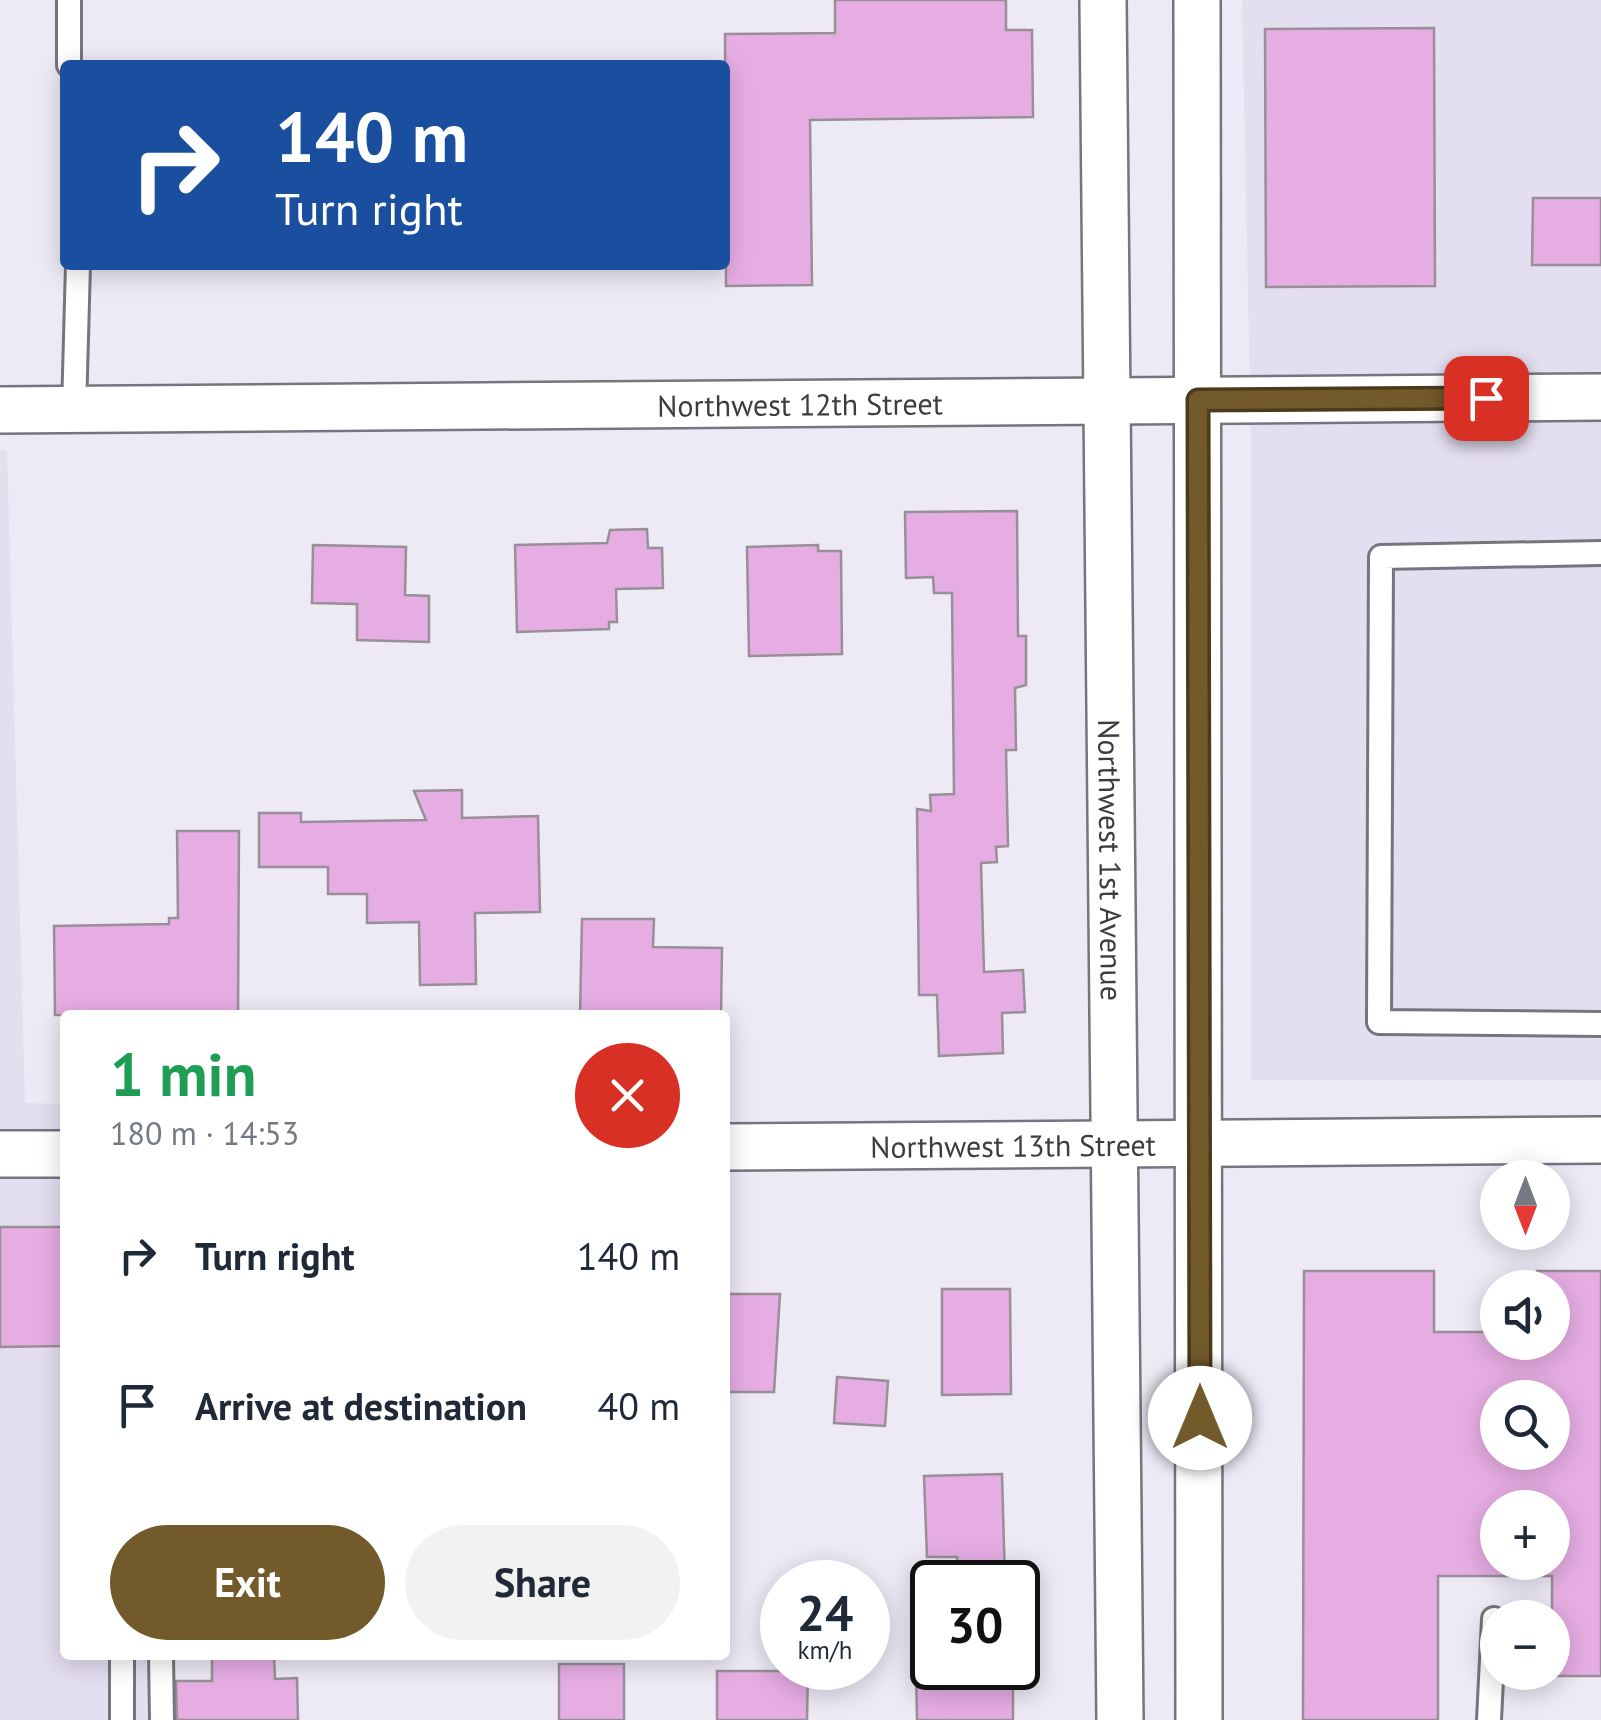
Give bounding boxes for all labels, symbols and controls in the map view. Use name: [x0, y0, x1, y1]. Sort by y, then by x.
text: 140 m: [275, 91, 468, 181]
icon: right: [110, 100, 240, 230]
text: Turn right: [275, 179, 463, 237]
pin: [1444, 356, 1529, 441]
icon: arrive: [1459, 371, 1514, 426]
street label: Northwest 12th Street: [657, 383, 943, 424]
street label: Northwest 1st Avenue: [1091, 719, 1132, 1001]
text: 1 min: [110, 1035, 256, 1113]
button: close: [575, 1043, 680, 1148]
text: 180 m · 14:53: [110, 1112, 299, 1154]
street label: Northwest 13th Street: [870, 1124, 1156, 1165]
north arrow: [1480, 1160, 1570, 1250]
map controls: [1480, 1160, 1570, 1690]
icon: right: [110, 1228, 165, 1283]
text: Turn right: [195, 1231, 355, 1280]
text: 140 m: [577, 1231, 680, 1280]
button: sound: [1480, 1270, 1570, 1360]
position arrow: [1148, 1366, 1252, 1470]
icon: arrive: [110, 1378, 165, 1433]
button: search: [1480, 1380, 1570, 1470]
text: Arrive at destination: [195, 1381, 527, 1430]
text: 40 m: [598, 1381, 680, 1430]
button: +: [1480, 1490, 1570, 1580]
button: Exit: [110, 1525, 385, 1640]
button: Share: [405, 1525, 680, 1640]
speed limit sign: 30: [910, 1560, 1040, 1690]
text: 24: [797, 1580, 853, 1645]
button: −: [1480, 1600, 1570, 1690]
text: km/h: [798, 1634, 852, 1666]

